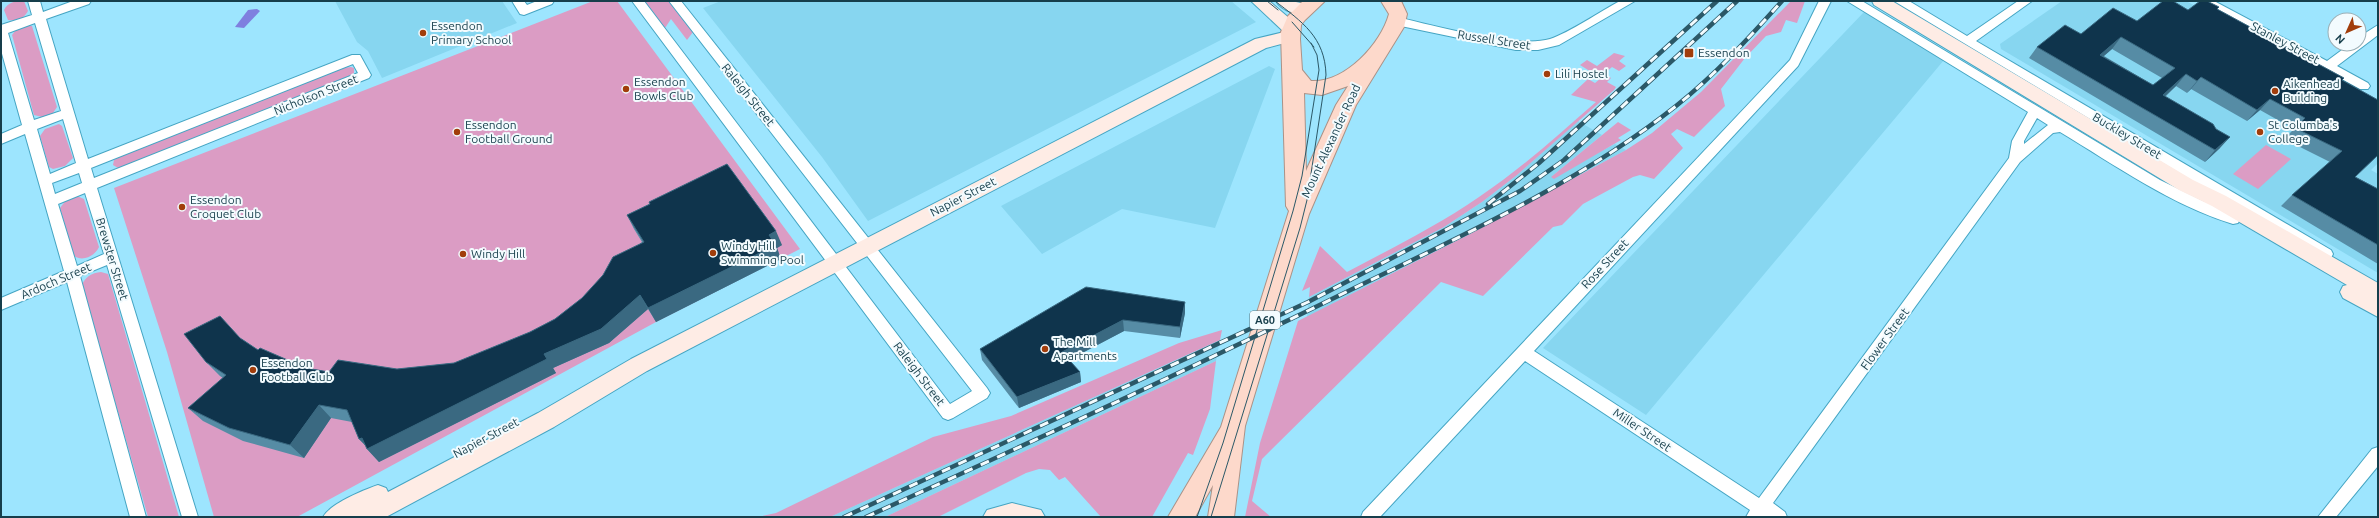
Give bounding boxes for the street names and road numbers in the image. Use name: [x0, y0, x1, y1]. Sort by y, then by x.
street label: Stanley Street: [2249, 19, 2322, 66]
street label: Russell Street: [1457, 27, 1532, 52]
street label: Raleigh Street: [719, 61, 778, 129]
street label: Nicholson Street: [272, 72, 360, 117]
street label: Mount Alexander Road: [1298, 82, 1363, 200]
street label: Buckley Street: [2091, 110, 2164, 161]
street label: Napier Street: [928, 174, 998, 219]
street label: Brewster Street: [94, 216, 131, 302]
street label: Rose Street: [1579, 236, 1631, 291]
street label: Ardoch Street: [19, 260, 93, 301]
street label: Flower Street: [1858, 305, 1912, 372]
road number: A60: [1250, 311, 1280, 329]
street label: Raleigh Street: [891, 339, 948, 408]
street label: Miller Street: [1611, 405, 1674, 454]
street label: Napier Street: [451, 415, 521, 460]

